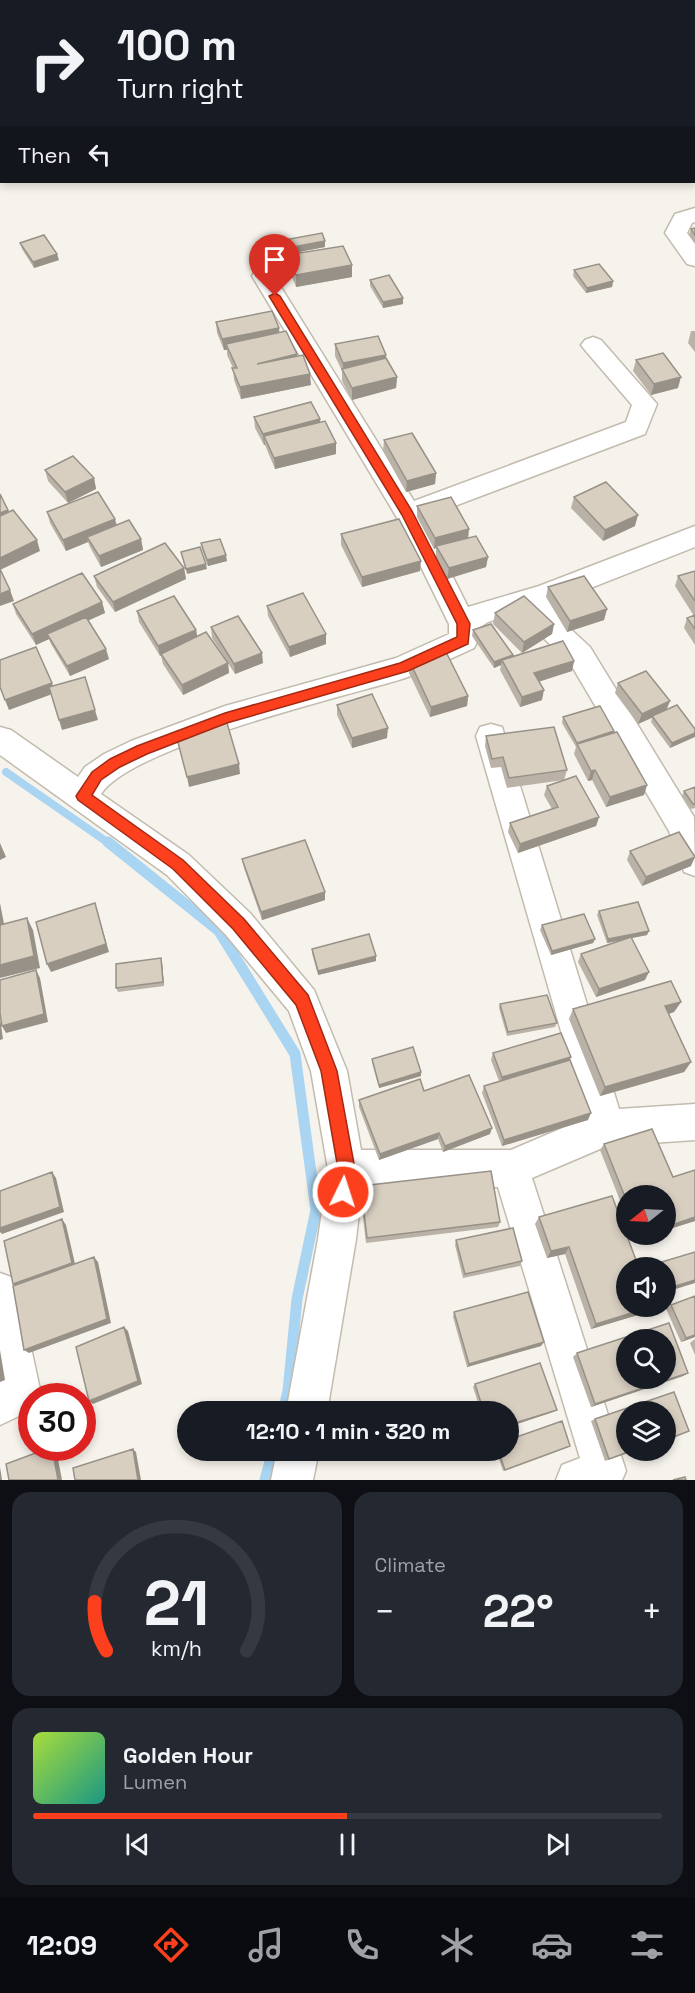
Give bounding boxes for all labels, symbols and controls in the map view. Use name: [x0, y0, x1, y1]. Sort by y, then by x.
text: 100 m: [117, 19, 237, 72]
icon: right: [18, 24, 96, 102]
text: Turn right: [117, 71, 244, 106]
icon: left: [83, 138, 116, 171]
text: Then: [18, 141, 71, 169]
pin: [249, 234, 300, 296]
icon: arrive: [258, 243, 291, 276]
position arrow: [311, 1160, 375, 1224]
north arrow: [616, 1185, 676, 1245]
map controls: [616, 1185, 676, 1461]
button: sound: [616, 1257, 676, 1317]
button: search: [616, 1329, 676, 1389]
speed limit sign: 30: [18, 1383, 96, 1461]
button: layers: [616, 1401, 676, 1461]
text: 12:10 · 1 min · 320 m: [246, 1417, 450, 1445]
text: Climate: [375, 1552, 446, 1578]
text: 21: [144, 1564, 209, 1643]
text: 22°: [483, 1583, 554, 1640]
text: −: [375, 1591, 395, 1633]
text: +: [642, 1591, 662, 1633]
text: km/h: [151, 1635, 202, 1662]
text: Golden Hour: [123, 1741, 253, 1769]
text: Lumen: [123, 1769, 187, 1795]
icon: previous: [121, 1828, 154, 1861]
icon: pause: [331, 1828, 364, 1861]
icon: next: [541, 1828, 574, 1861]
icon: directions: [150, 1924, 192, 1966]
icon: music: [245, 1924, 287, 1966]
icon: phone: [341, 1924, 383, 1966]
icon: climate: [436, 1924, 478, 1966]
icon: car: [531, 1924, 573, 1966]
icon: filters: [626, 1924, 668, 1966]
text: 12:09: [27, 1928, 97, 1963]

